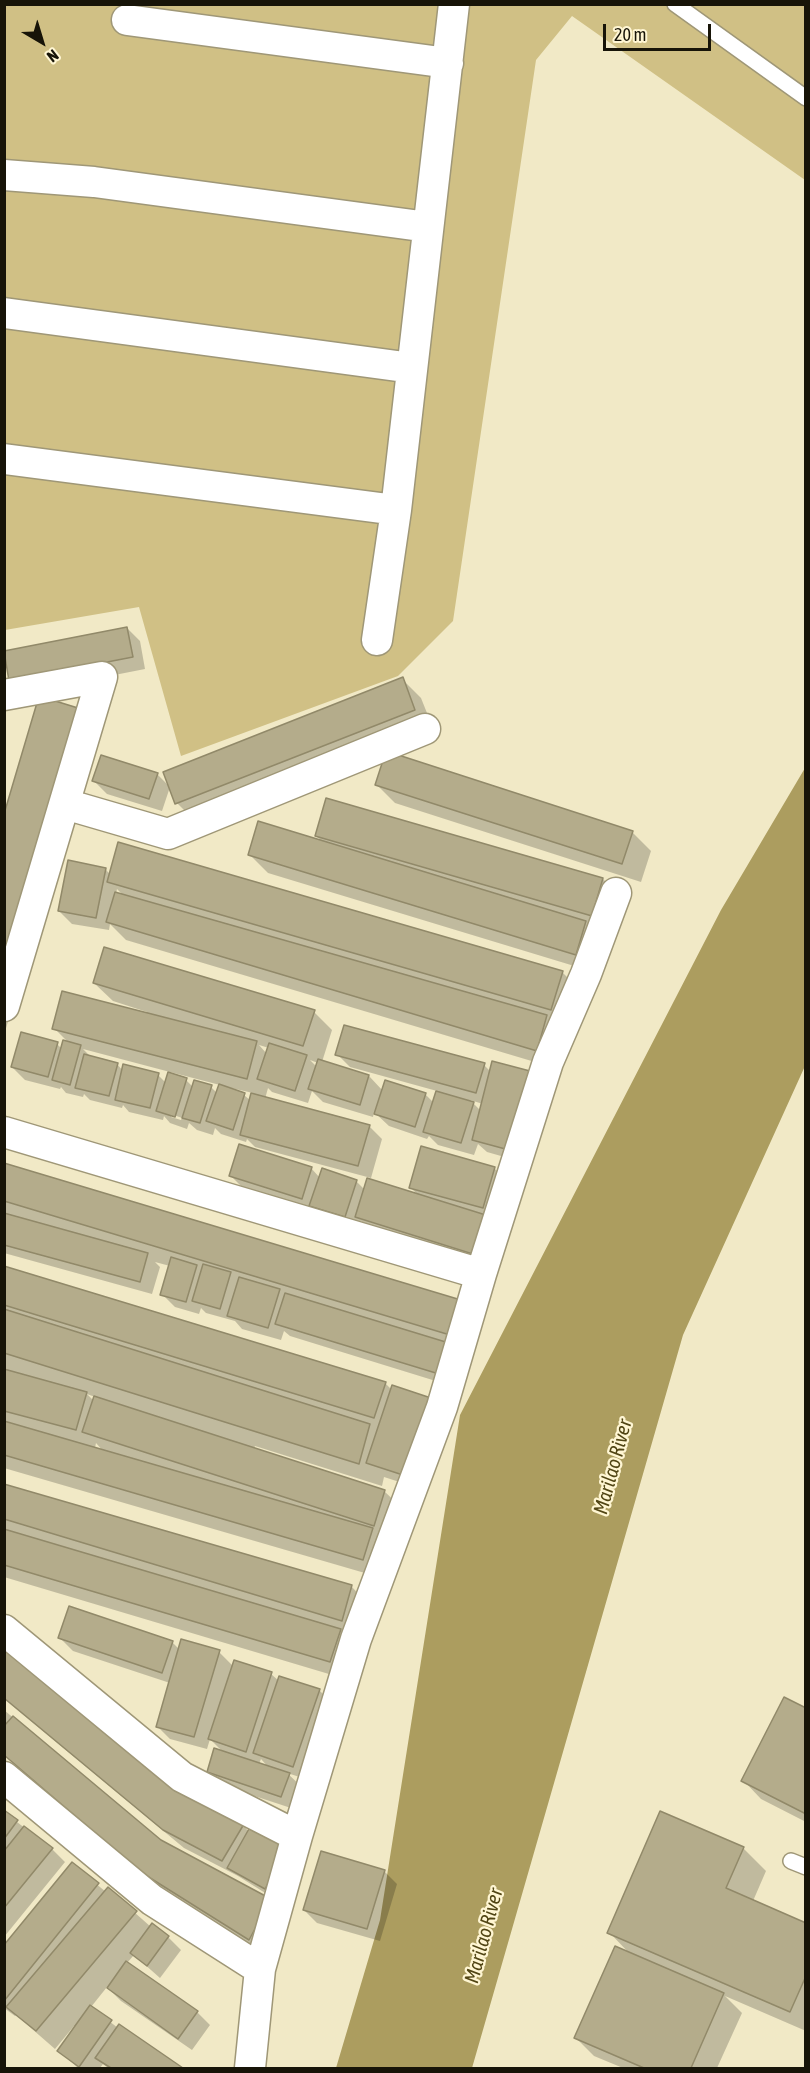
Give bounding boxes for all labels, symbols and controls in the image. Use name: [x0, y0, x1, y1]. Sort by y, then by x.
north arrow: [12, 12, 72, 72]
scale bar: [606, 12, 714, 50]
text: 20 m: [614, 24, 646, 45]
text: N: [44, 46, 62, 66]
water label: Marilao River: [589, 1417, 637, 1517]
water label: Marilao River: [460, 1886, 508, 1986]

